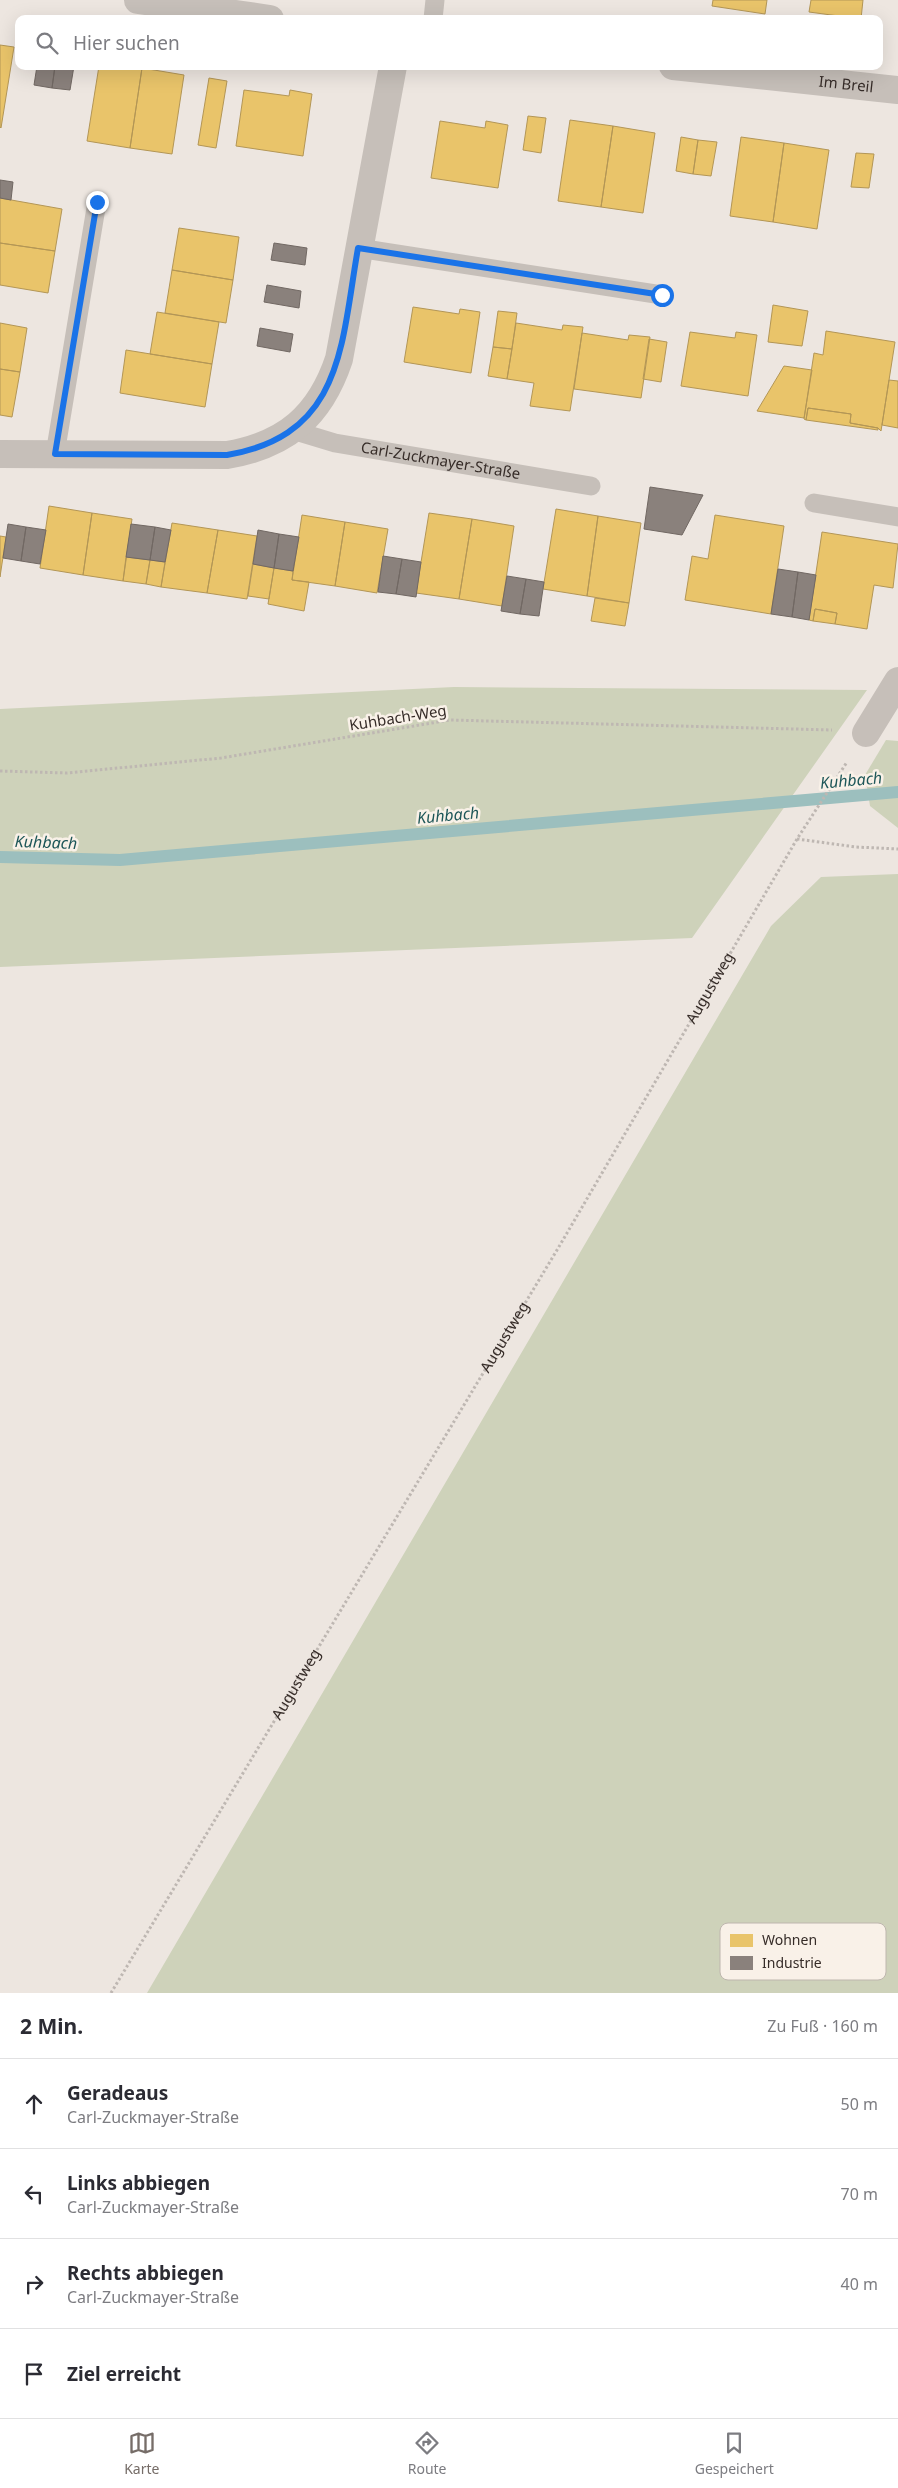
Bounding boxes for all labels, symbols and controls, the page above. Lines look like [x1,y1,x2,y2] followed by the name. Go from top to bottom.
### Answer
[15,15,883,70] search box
[33,29,61,57] icon: search
[73,30,180,56] text: Hier suchen
[818,71,874,96] street label: Im Breil
[86,191,109,214] route end
[651,284,674,307] route start
[359,437,522,483] street label: Carl-Zuckmayer-Straße
[348,699,448,735] street label: Kuhbach-Weg
[819,766,883,794] water label: Kuhbach
[416,801,480,829] water label: Kuhbach
[14,830,78,854] water label: Kuhbach
[680,948,738,1027] street label: Augustweg
[475,1297,533,1376] street label: Augustweg
[266,1645,324,1723] street label: Augustweg
[720,1923,886,1980] legend
[762,1930,817,1949] text: Wohnen
[762,1953,822,1972] text: Industrie
[20,2012,83,2040] text: 2 Min.
[767,2015,878,2037] text: Zu Fuß · 160 m
[67,2080,168,2106] text: Geradeaus
[20,2090,48,2118] icon: ahead
[841,2093,878,2115] text: 50 m
[67,2106,239,2128] text: Carl-Zuckmayer-Straße
[67,2170,210,2196] text: Links abbiegen
[20,2180,48,2208] icon: left
[841,2183,878,2205] text: 70 m
[67,2196,239,2218] text: Carl-Zuckmayer-Straße
[67,2260,224,2286] text: Rechts abbiegen
[20,2270,48,2298] icon: right
[841,2273,878,2295] text: 40 m
[67,2286,239,2308] text: Carl-Zuckmayer-Straße
[20,2360,48,2388] icon: arrive
[67,2361,181,2387] text: Ziel erreicht
[124,2429,159,2478] tab: Karte
[408,2429,446,2478] tab: Route
[695,2429,774,2478] tab: Gespeichert

